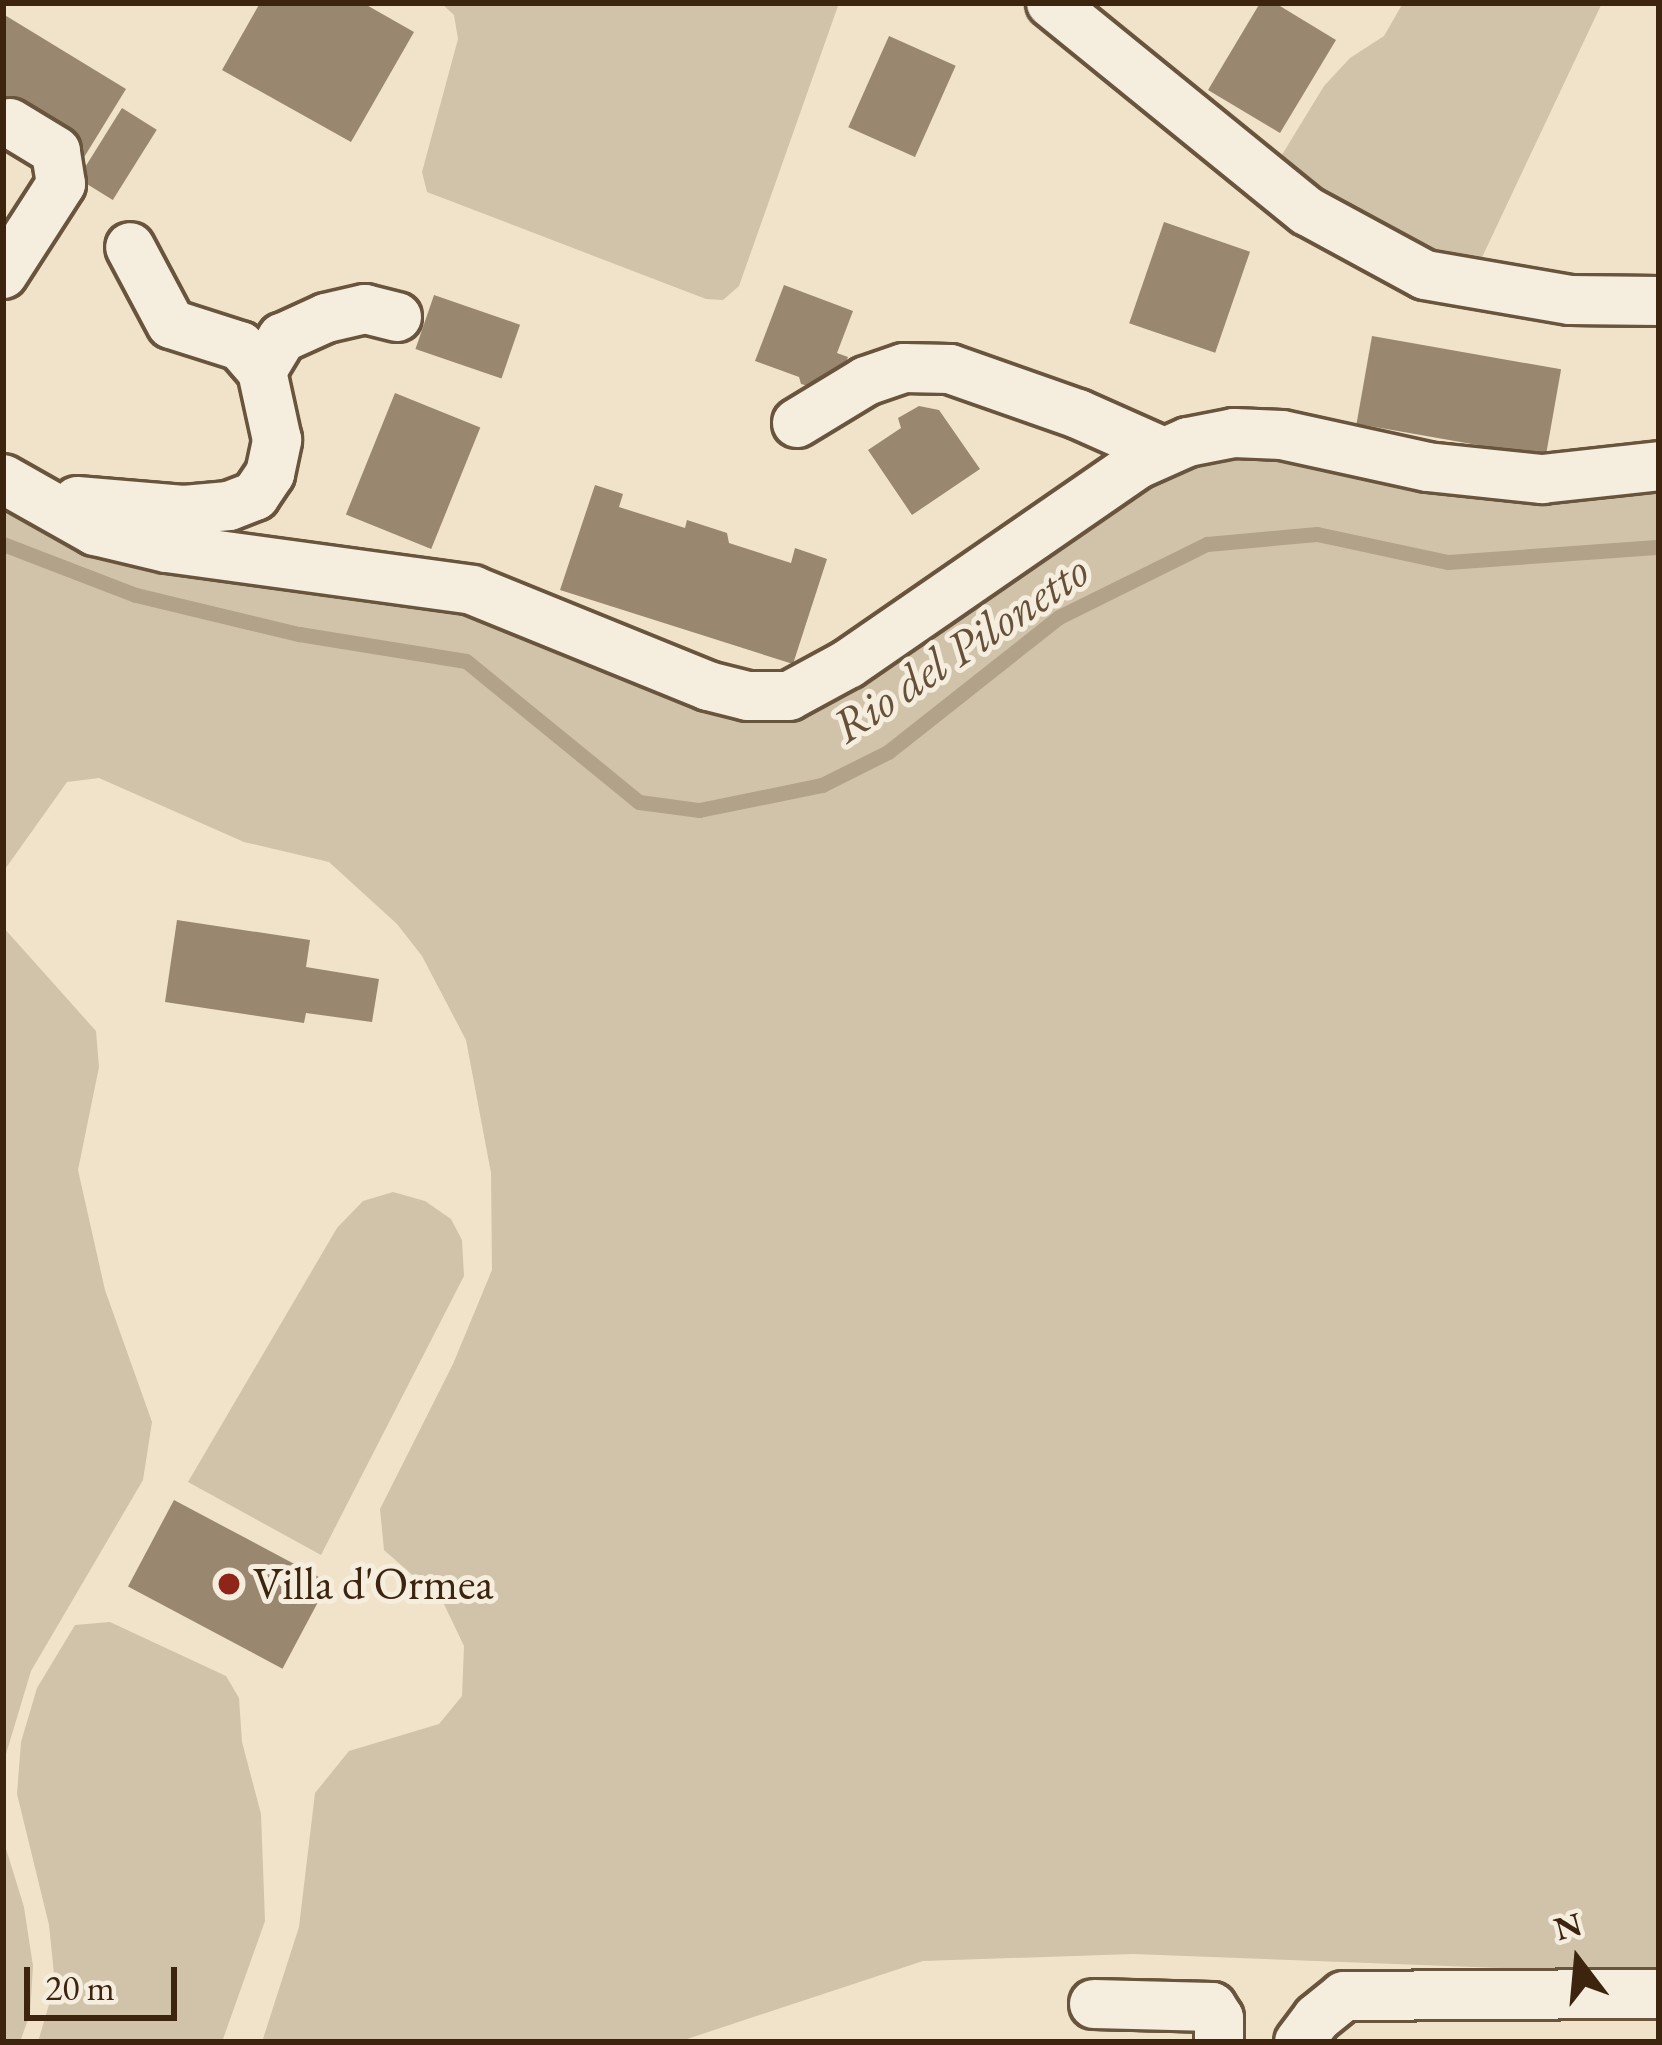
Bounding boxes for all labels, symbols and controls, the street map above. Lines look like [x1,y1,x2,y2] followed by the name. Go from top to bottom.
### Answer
[821,541,1099,755] water label: Rio del Pilonetto
[253,1557,494,1611] place label: Villa d'Ormea
[216,1571,242,1597] marker: Villa d'Ormea
[1518,1901,1638,2021] north arrow
[1549,1902,1587,1950] text: N
[30,1943,183,2017] scale bar
[45,1964,115,2011] text: 20 m

